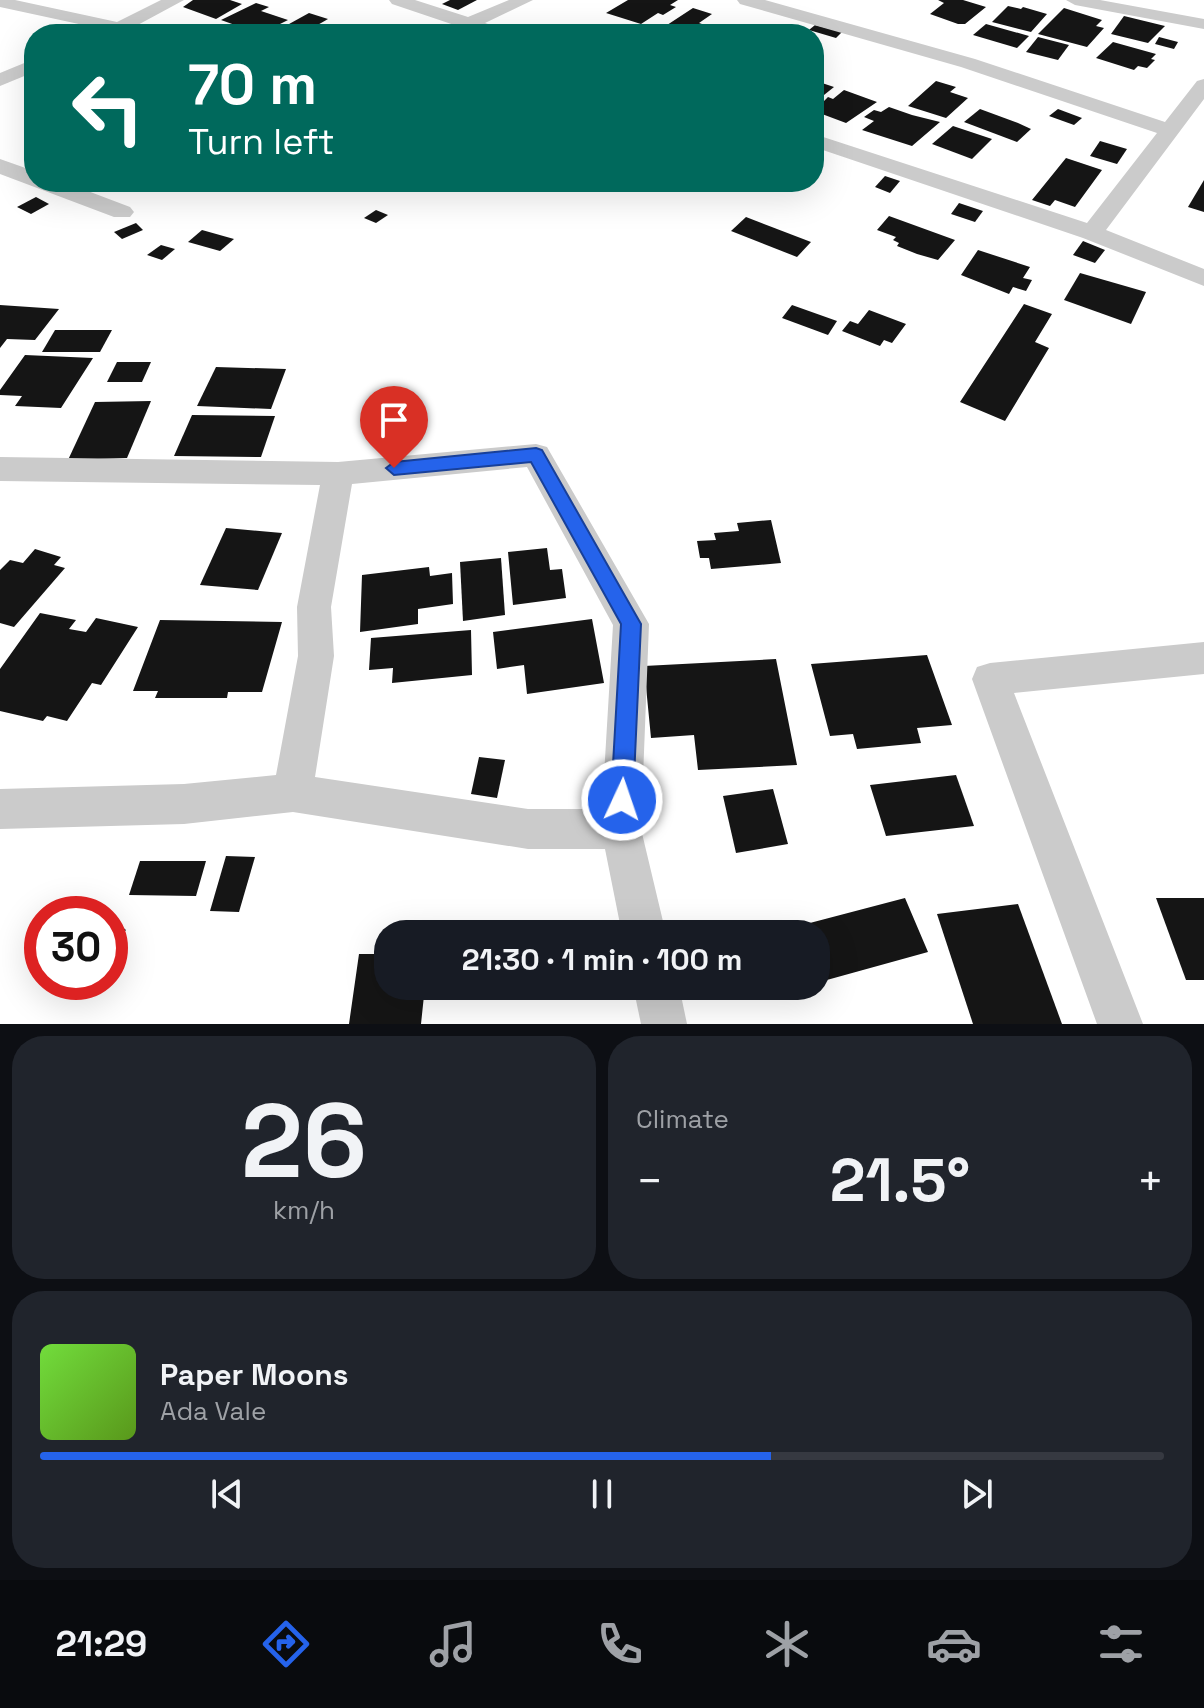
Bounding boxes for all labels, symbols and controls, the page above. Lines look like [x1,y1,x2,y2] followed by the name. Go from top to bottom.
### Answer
[188,49,317,120] text: 70 m
[56,56,160,160] icon: left
[188,119,335,165] text: Turn left
[360,386,428,468] pin
[372,398,416,442] icon: arrive
[580,758,664,842] position arrow
[24,896,128,1000] speed limit sign: 30
[462,940,742,979] text: 21:30 · 1 min · 100 m
[241,1075,367,1207] text: 26
[636,1102,729,1136] text: Climate
[830,1142,970,1219] text: 21.5°
[636,1153,663,1209] text: −
[1137,1153,1164,1209] text: +
[273,1193,335,1227] text: km/h
[160,1355,349,1394] text: Paper Moons
[160,1394,266,1428] text: Ada Vale
[205,1472,249,1516] icon: previous
[580,1472,624,1516] icon: pause
[955,1472,999,1516] icon: next
[258,1616,314,1672] icon: directions
[425,1616,481,1672] icon: music
[592,1616,648,1672] icon: phone
[759,1616,815,1672] icon: climate
[926,1616,982,1672] icon: car
[1093,1616,1149,1672] icon: filters
[55,1621,147,1667] text: 21:29

